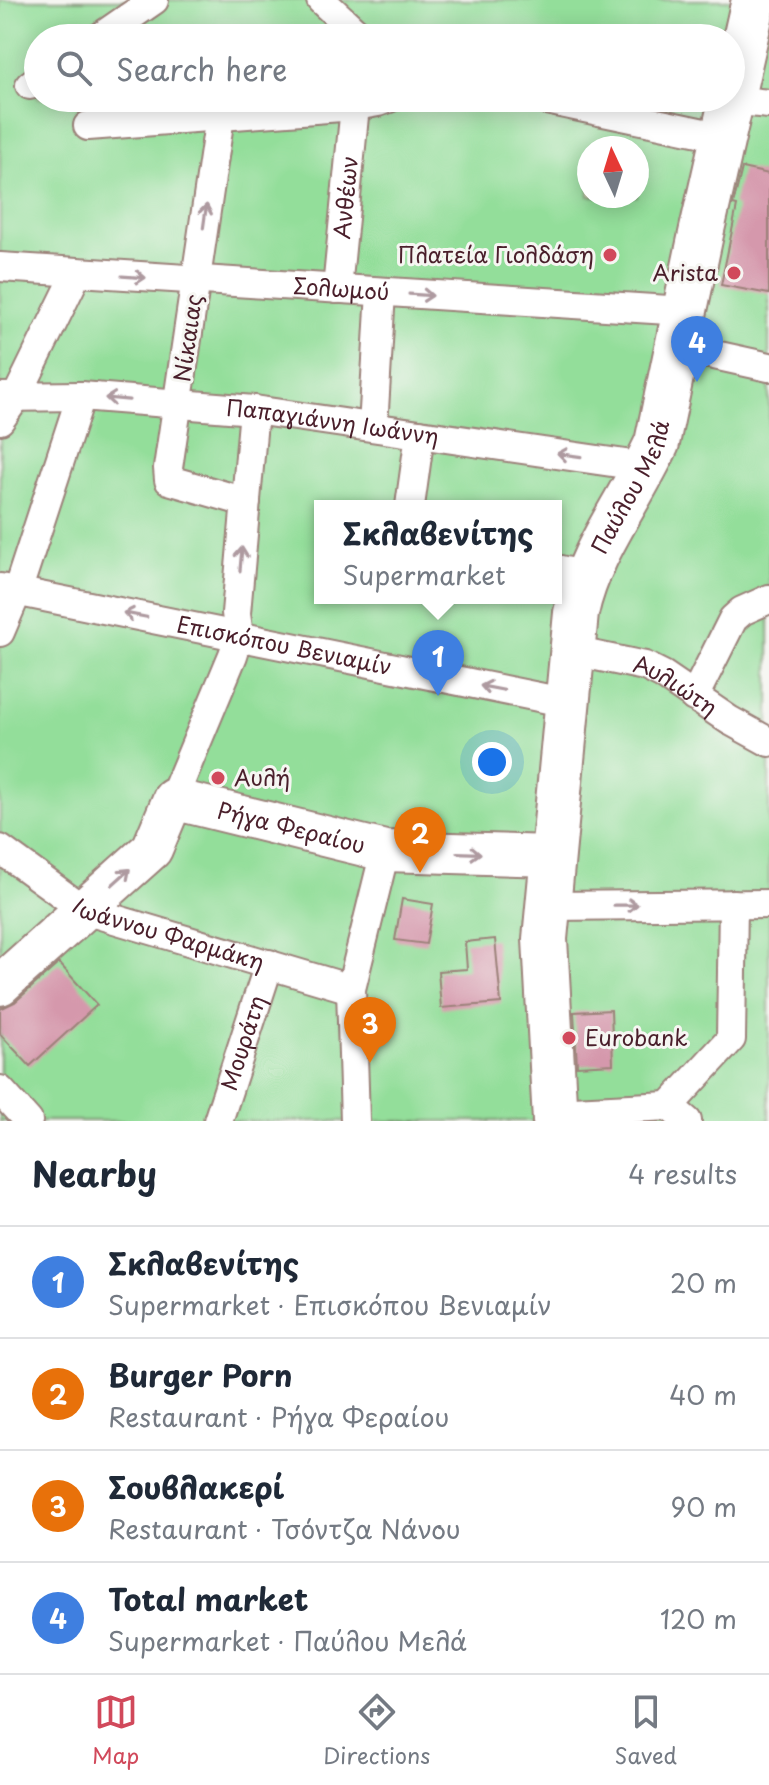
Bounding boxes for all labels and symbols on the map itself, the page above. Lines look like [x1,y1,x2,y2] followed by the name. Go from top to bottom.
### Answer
[577,136,649,208] north arrow
[324,154,365,241] street label: Ανθέων
[198,204,213,229] one-way arrow
[397,237,594,270] place label: Πλατεία Γιολδάση
[601,246,619,264] marker: Πλατεία Γιολδάση
[653,255,718,288] place label: Arista
[725,264,743,282] marker: Arista
[292,268,390,307] street label: Σολωμού
[120,270,147,285] one-way arrow
[407,287,434,302] one-way arrow
[164,292,209,384] street label: Νίκαιας
[671,316,723,382] pin: 4
[225,390,441,452] street label: Παπαγιάννη Ιωάννη
[104,392,131,407] one-way arrow
[582,417,676,559] street label: Παύλου Μελά
[557,447,582,462] one-way arrow
[234,546,249,573] one-way arrow
[174,606,395,682] street label: Επισκόπου Βενιαμίν
[122,607,148,622] one-way arrow
[412,630,464,696] pin: 1
[631,646,725,723] street label: Αυλιώτη
[479,679,505,694] one-way arrow
[472,742,512,782] your location
[234,760,290,793] place label: Αυλή
[209,769,227,787] marker: Αυλή
[214,793,369,861] street label: Ρήγα Φεραίου
[394,807,446,873] pin: 2
[455,846,482,861] one-way arrow
[111,868,131,887] one-way arrow
[66,889,269,977] street label: Ιωάννου Φαρμάκη
[612,897,639,913] one-way arrow
[211,991,273,1094] street label: Μουράτη
[344,997,396,1063] pin: 3
[585,1020,688,1053] place label: Eurobank
[560,1029,578,1047] marker: Eurobank

